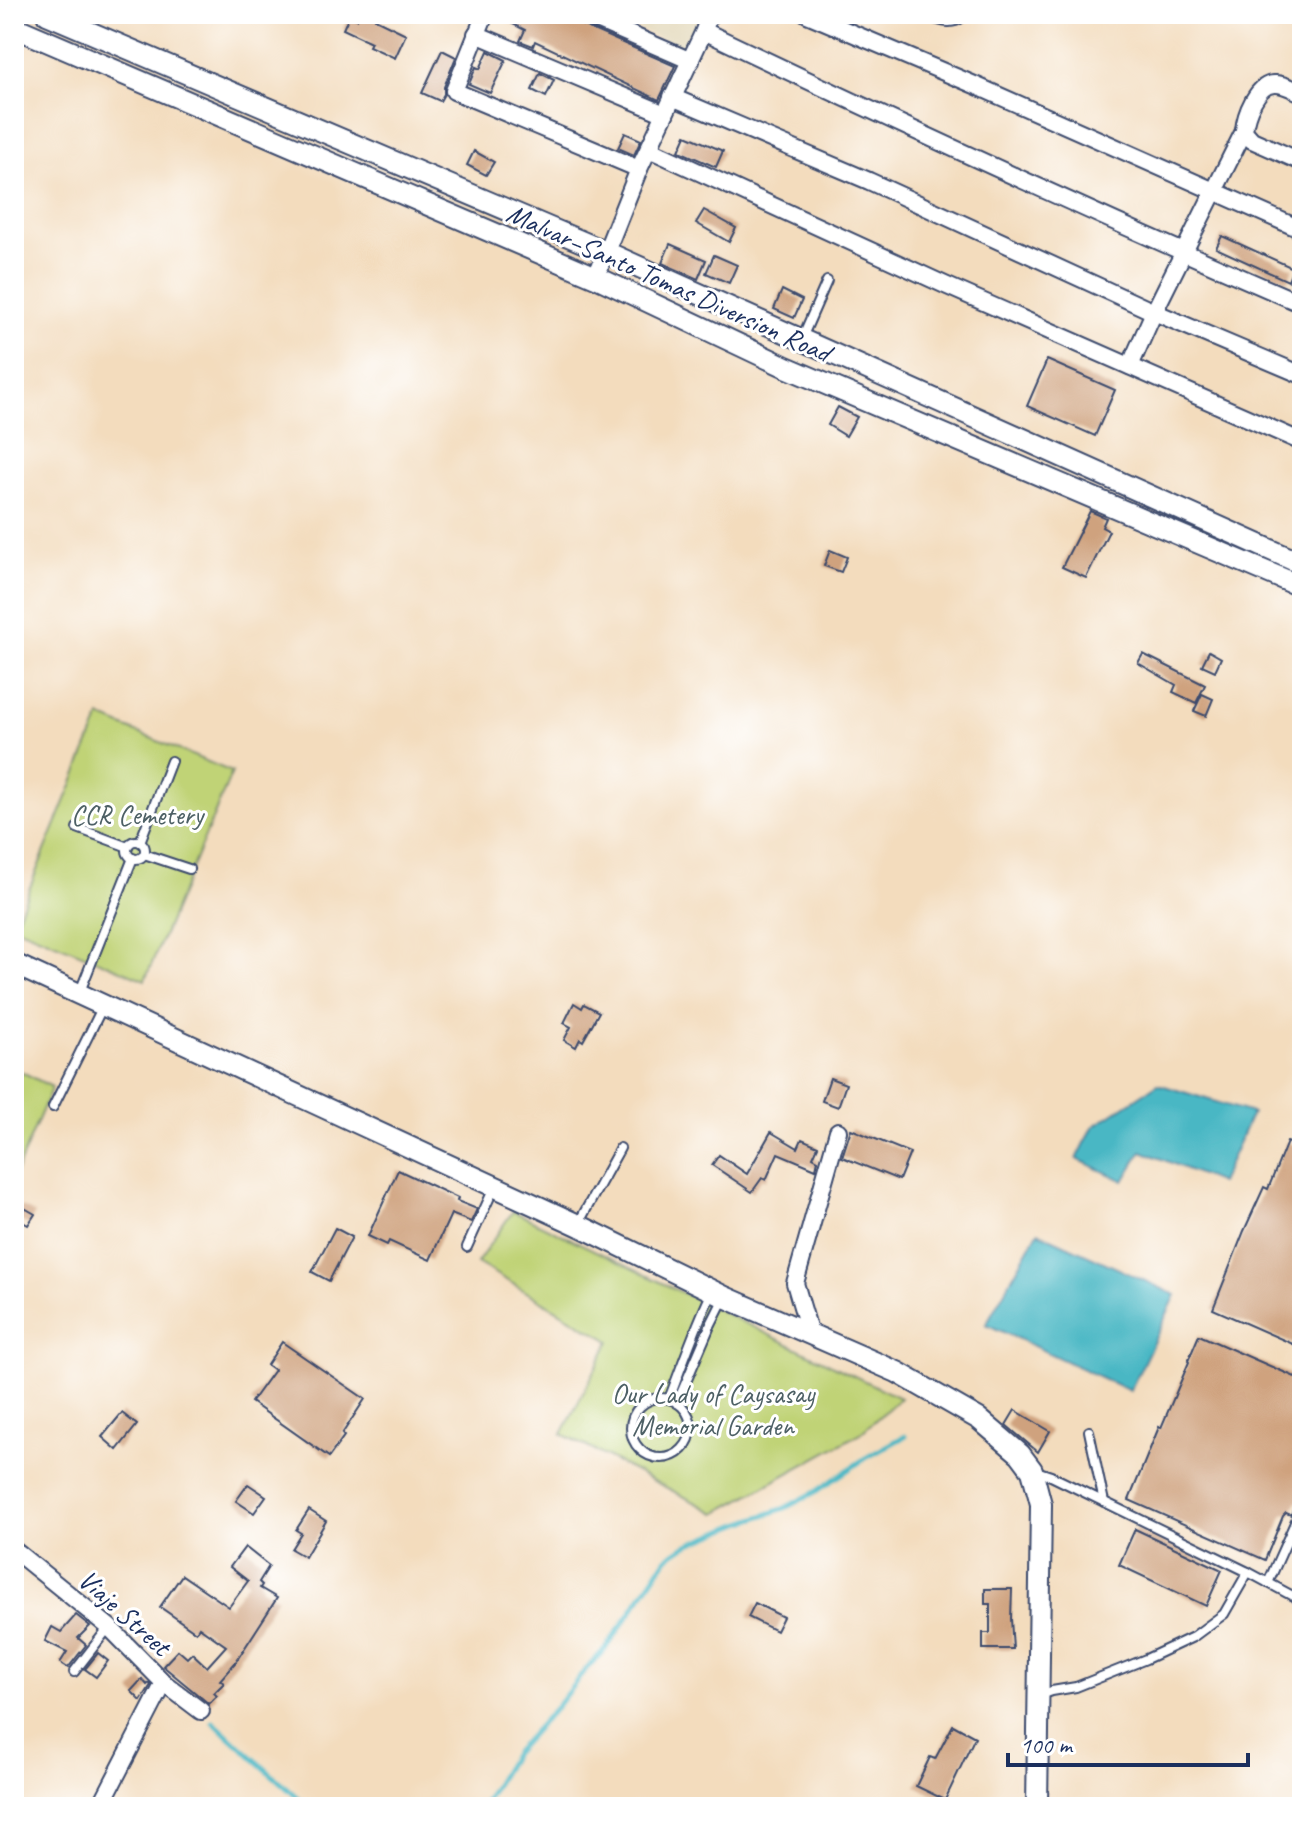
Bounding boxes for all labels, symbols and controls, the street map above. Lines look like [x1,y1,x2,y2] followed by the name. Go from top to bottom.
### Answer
[502,195,840,371] street label: Malvar–Santo Tomas Diversion Road
[71,797,206,832] park label: CCR Cemetery
[612,1376,817,1443] park label: Our Lady of Caysasay Memorial Garden
[71,1562,180,1665] street label: Viaje Street
[1008,1717,1248,1767] scale bar
[1020,1730,1074,1760] text: 100 m

